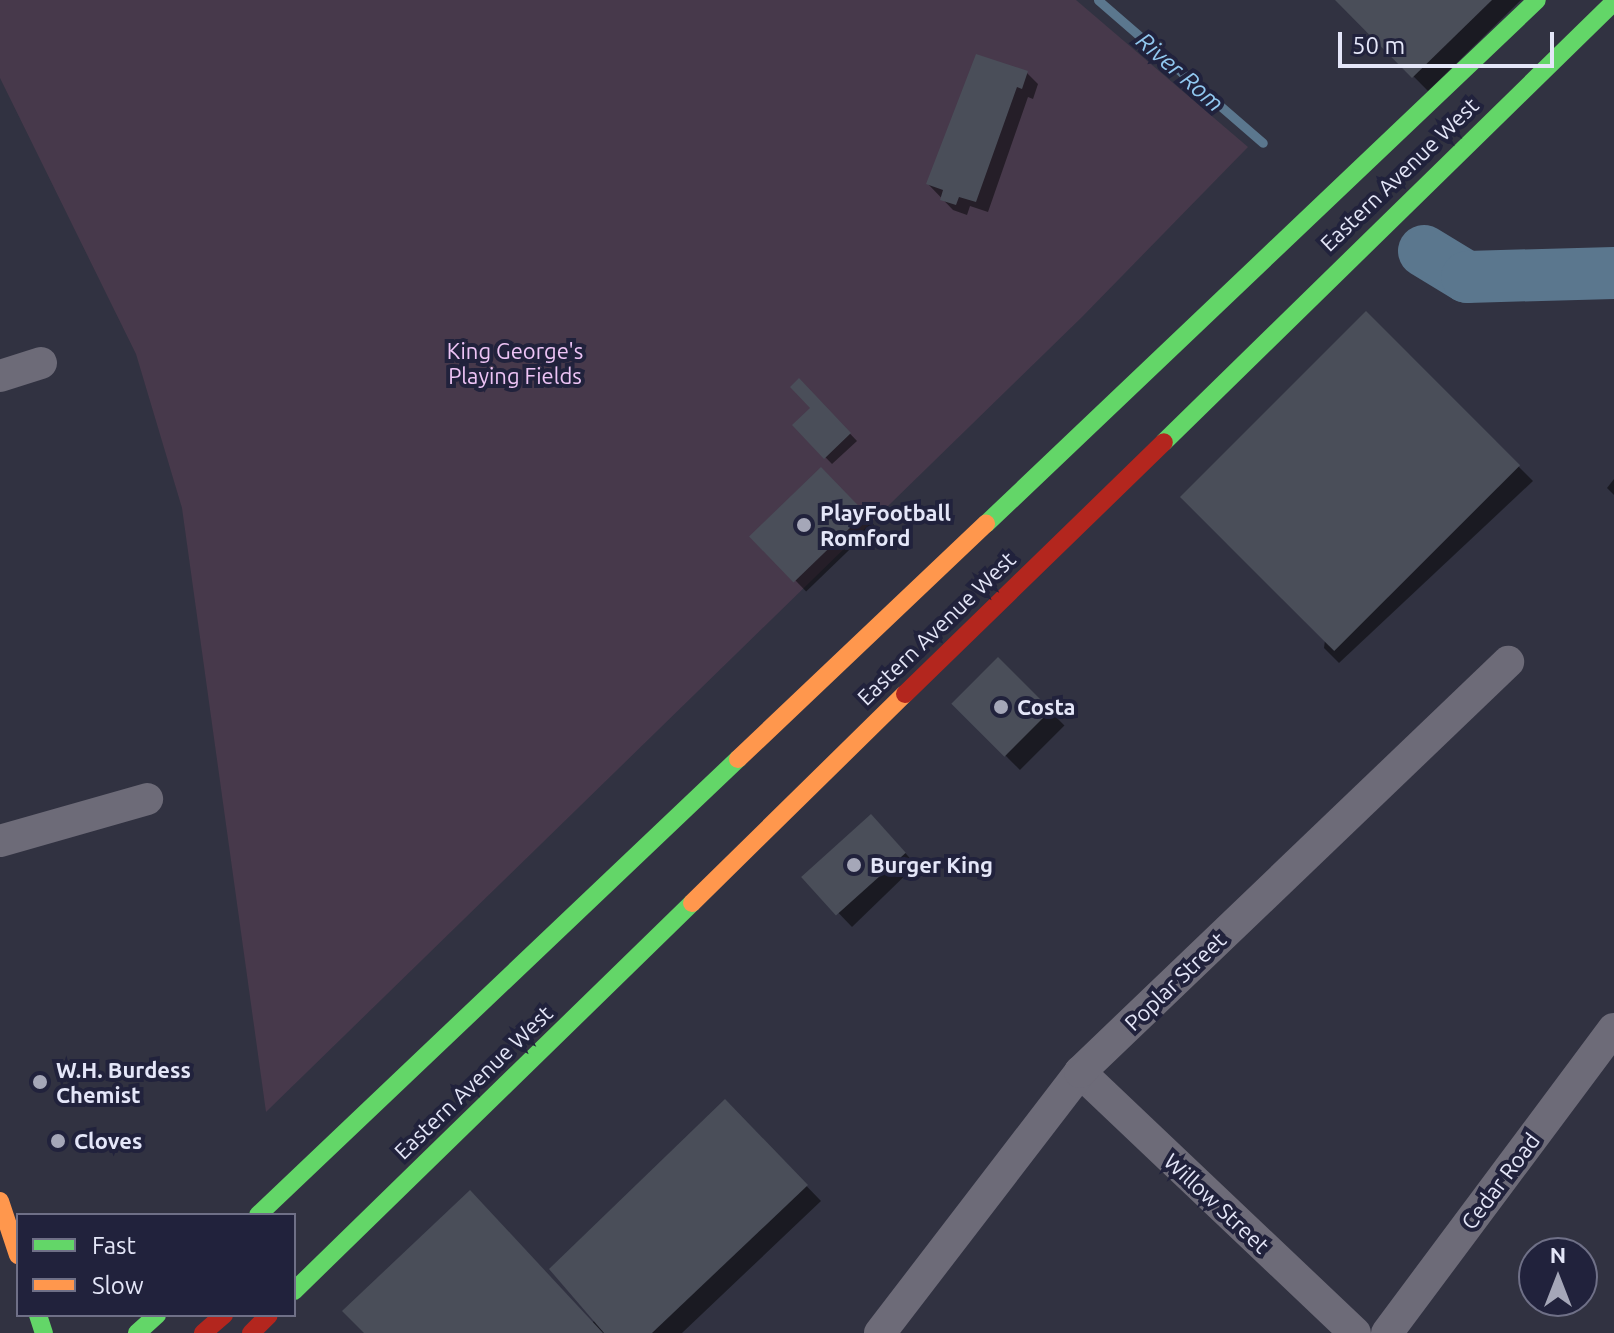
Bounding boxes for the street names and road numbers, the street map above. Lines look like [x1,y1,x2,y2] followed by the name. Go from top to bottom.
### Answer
[1315,92,1483,256] street label: Eastern Avenue West
[852,546,1020,710] street label: Eastern Avenue West
[1119,926,1231,1036] street label: Poplar Street
[389,1000,557,1164] street label: Eastern Avenue West
[1455,1128,1545,1234] street label: Cedar Road
[1159,1148,1275,1258] street label: Willow Street

